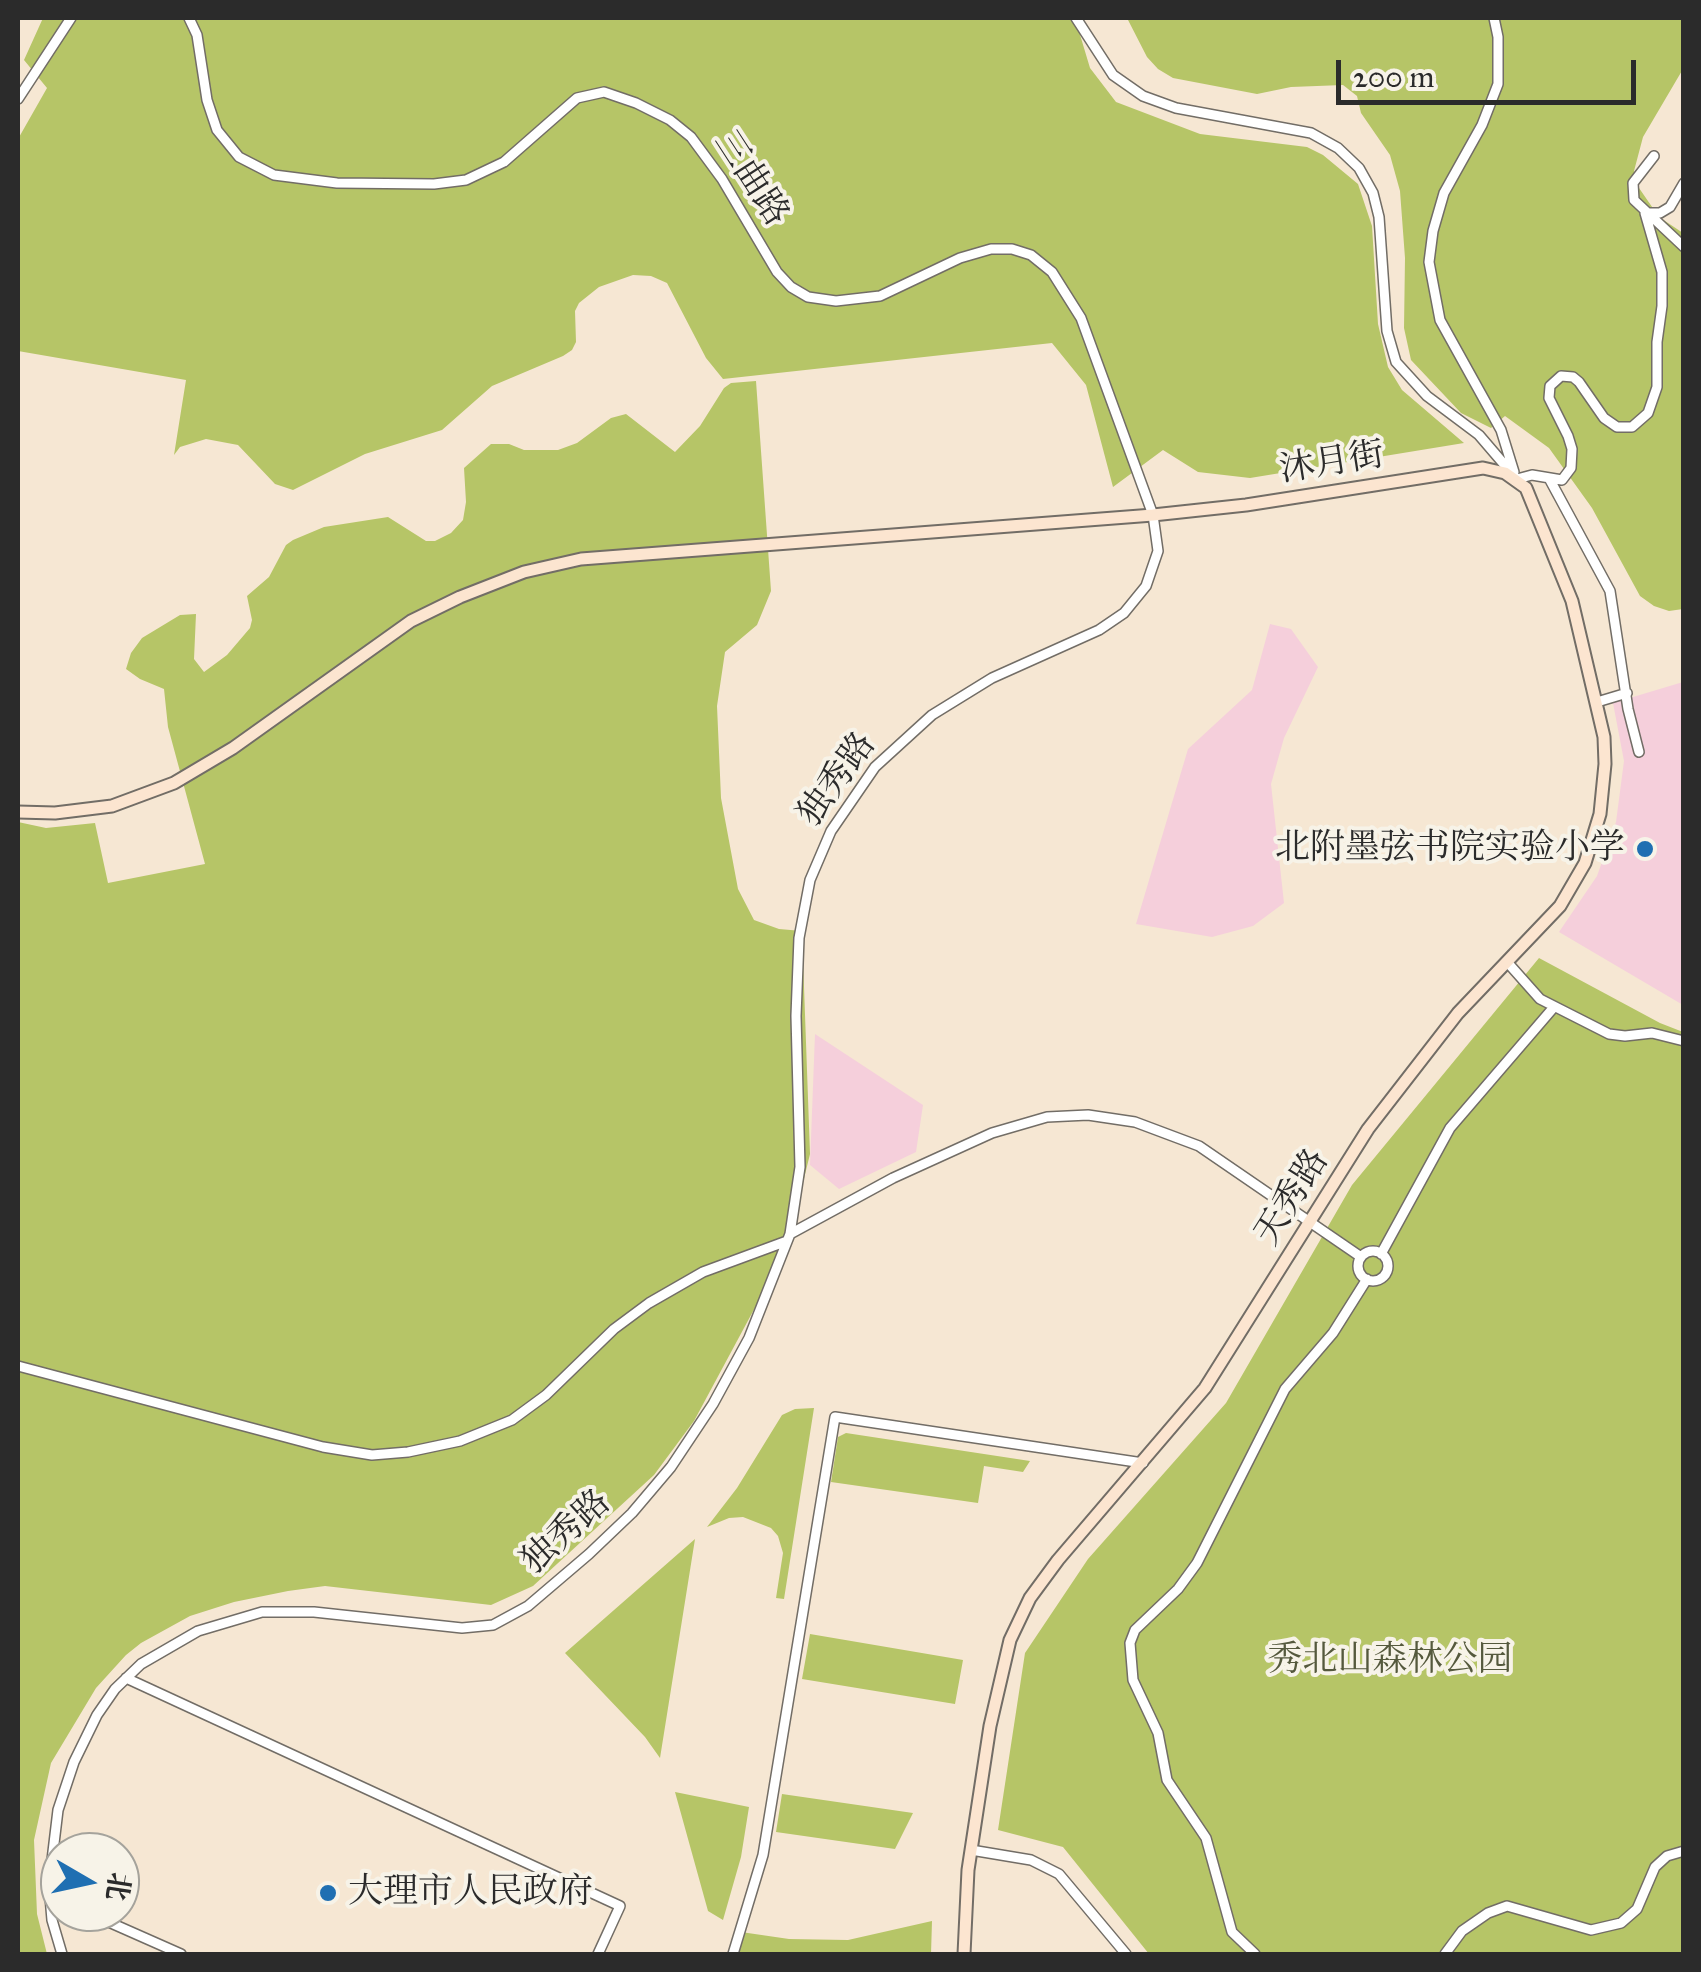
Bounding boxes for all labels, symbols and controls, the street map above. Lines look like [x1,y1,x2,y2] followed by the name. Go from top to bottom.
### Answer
[1341,40,1641,102] scale bar
[1353,59,1434,95] text: 200 m
[704,124,796,234] street label: 三曲路
[1277,435,1387,493] street label: 沐月街
[790,725,886,835] street label: 独秀路
[1275,828,1625,870] place label: 北附墨弦书院实验小学
[1634,838,1656,860] marker: 北附墨弦书院实验小学
[1247,1142,1339,1254] street label: 天秀路
[514,1482,620,1584] street label: 独秀路
[1268,1640,1512,1682] park label: 秀北山森林公园
[40,1832,140,1932] north arrow
[99,1870,138,1903] text: 北
[348,1872,593,1914] place label: 大理市人民政府
[317,1882,339,1904] marker: 大理市人民政府

